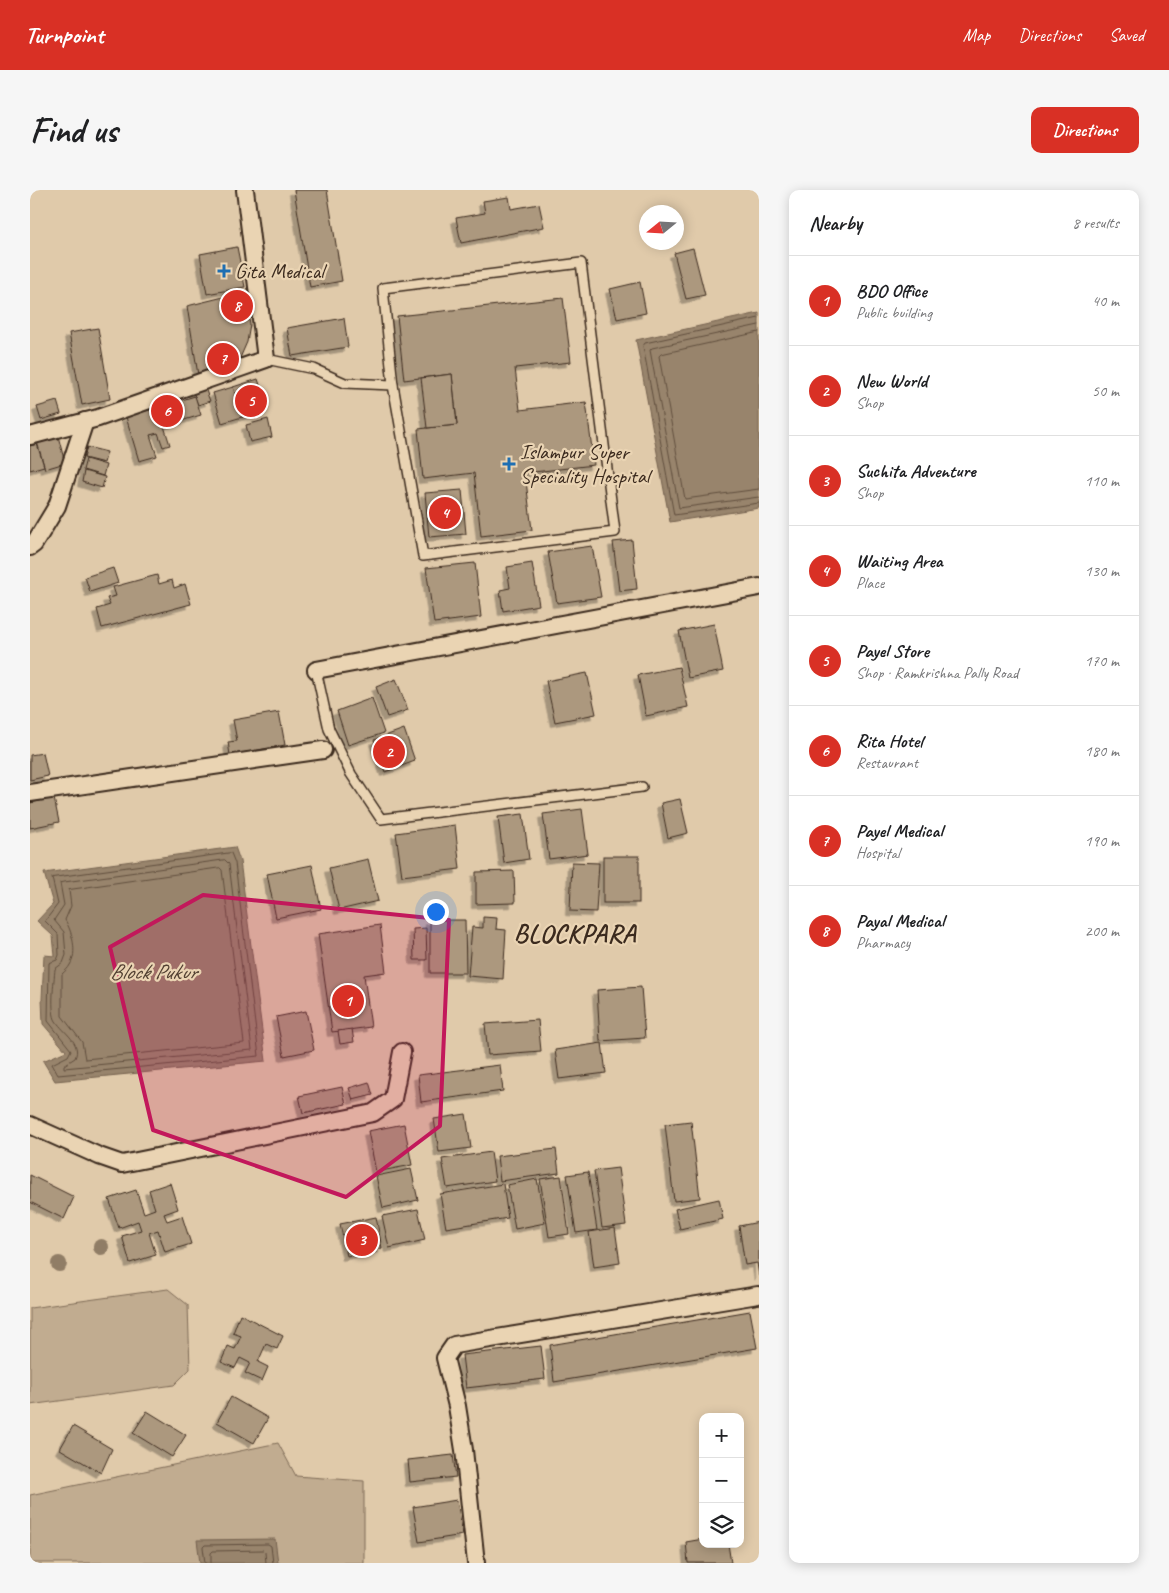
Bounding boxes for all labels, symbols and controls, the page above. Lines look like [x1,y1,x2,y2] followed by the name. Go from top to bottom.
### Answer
[25,20,104,50] text: Turnpoint
[963,24,990,46] text: Map
[1018,24,1081,46] text: Directions
[1109,24,1144,46] text: Saved
[1031,107,1139,153] button: Directions
[30,108,117,153] text: Find us
[639,205,684,250] north arrow
[809,210,862,236] text: Nearby
[1072,213,1119,233] text: 8 results
[235,258,327,284] place label: Gita Medical
[217,264,231,278] marker: Gita Medical
[856,279,927,303] text: BDO Office
[221,287,253,325] pin: 8
[821,291,829,311] text: 1
[1092,291,1119,311] text: 40 m
[856,303,932,323] text: Public building
[207,340,239,378] pin: 7
[856,369,927,393] text: New World
[821,381,829,401] text: 2
[1092,381,1119,401] text: 50 m
[235,382,267,420] pin: 5
[151,392,183,430] pin: 6
[856,393,883,413] text: Shop
[520,439,653,489] place label: Islampur Super Speciality Hospital
[502,457,516,471] marker: Islampur Super Speciality Hospital
[856,459,976,483] text: Suchita Adventure
[821,471,829,491] text: 3
[1085,471,1119,491] text: 110 m
[856,483,883,503] text: Shop
[429,494,461,532] pin: 4
[856,549,943,573] text: Waiting Area
[821,561,829,581] text: 4
[1085,561,1119,581] text: 130 m
[856,573,884,593] text: Place
[856,639,929,663] text: Payel Store
[822,651,828,671] text: 5
[1085,651,1119,671] text: 170 m
[856,663,1018,683] text: Shop · Ramkrishna Pally Road
[856,729,923,753] text: Rita Hotel
[373,733,405,771] pin: 2
[821,741,829,761] text: 6
[1085,741,1119,761] text: 180 m
[856,753,918,773] text: Restaurant
[856,819,943,843] text: Payel Medical
[821,831,829,851] text: 7
[1085,831,1119,851] text: 190 m
[856,843,900,863] text: Hospital
[423,899,449,925] your location
[856,909,944,933] text: Payal Medical
[514,917,637,950] district label: BLOCKPARA
[821,921,829,941] text: 8
[1085,921,1119,941] text: 200 m
[856,933,910,953] text: Pharmacy
[110,958,199,986] water label: Block Pukur
[332,982,364,1020] pin: 1
[346,1221,378,1259] pin: 3
[699,1413,744,1548] map controls
[699,1413,744,1458] button: +
[699,1458,744,1503] button: −
[699,1503,744,1548] button: layers

